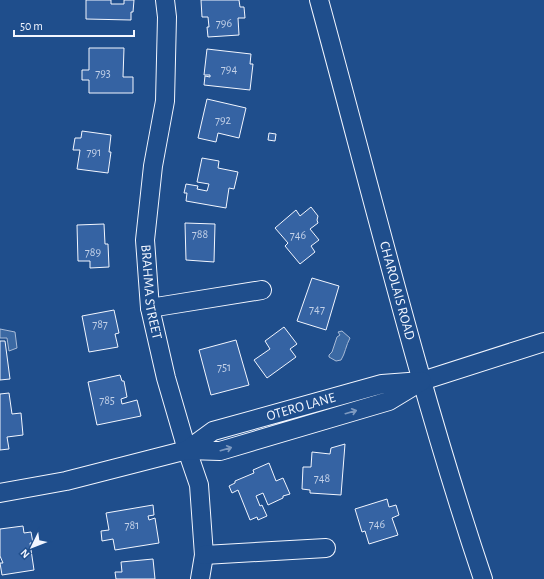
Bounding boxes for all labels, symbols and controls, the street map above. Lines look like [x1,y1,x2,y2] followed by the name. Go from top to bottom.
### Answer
[14,12,134,38] scale bar
[216,17,232,29] house number: 796
[20,20,43,32] text: 50 m
[221,63,237,75] house number: 794
[95,67,111,79] house number: 793
[215,114,232,126] house number: 792
[87,146,101,158] house number: 791
[192,228,208,240] house number: 788
[290,229,307,241] house number: 746
[377,240,417,342] street label: CHAROLAIS ROAD
[138,244,164,341] street label: BRAHMA STREET
[85,246,102,258] house number: 789
[309,303,325,315] house number: 747
[92,318,108,330] house number: 787
[217,361,231,373] house number: 751
[265,390,337,424] street label: OTERO LANE
[99,394,115,406] house number: 785
[344,408,357,415] one-way arrow
[219,445,232,452] one-way arrow
[314,472,331,484] house number: 748
[369,518,386,530] house number: 746
[125,519,139,531] house number: 781
[12,527,52,567] north arrow
[18,547,32,560] text: N

